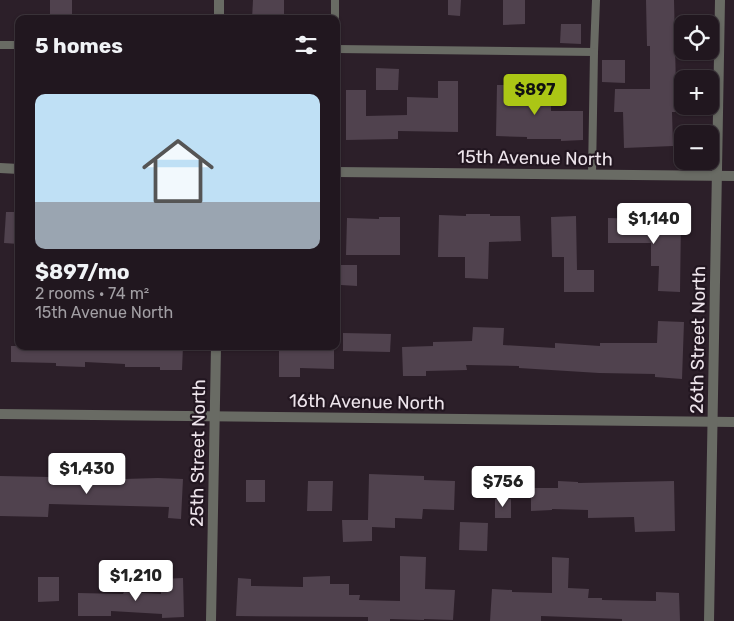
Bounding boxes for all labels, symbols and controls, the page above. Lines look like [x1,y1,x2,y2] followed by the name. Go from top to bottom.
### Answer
[674,15,719,170] map controls
[674,15,719,60] button: locate
[292,31,320,59] icon: filters
[35,33,123,58] text: 5 homes
[674,70,719,115] button: +
[505,74,565,116] pin: $897
[515,80,555,99] text: $897
[674,125,719,170] button: −
[133,126,223,216] icon: home
[457,146,613,170] street label: 15th Avenue North
[613,202,695,245] pin: $1,140
[628,209,680,228] text: $1,140
[35,259,130,284] text: $897/mo
[686,266,710,414] street label: 26th Street North
[35,284,149,303] text: 2 rooms · 74 m²
[35,303,173,322] text: 15th Avenue North
[186,379,210,527] street label: 25th Street North
[289,390,445,414] street label: 16th Avenue North
[46,452,128,495] pin: $1,430
[59,459,115,478] text: $1,430
[473,466,533,508] pin: $756
[483,472,523,491] text: $756
[95,560,177,602] pin: $1,210
[110,566,162,585] text: $1,210

